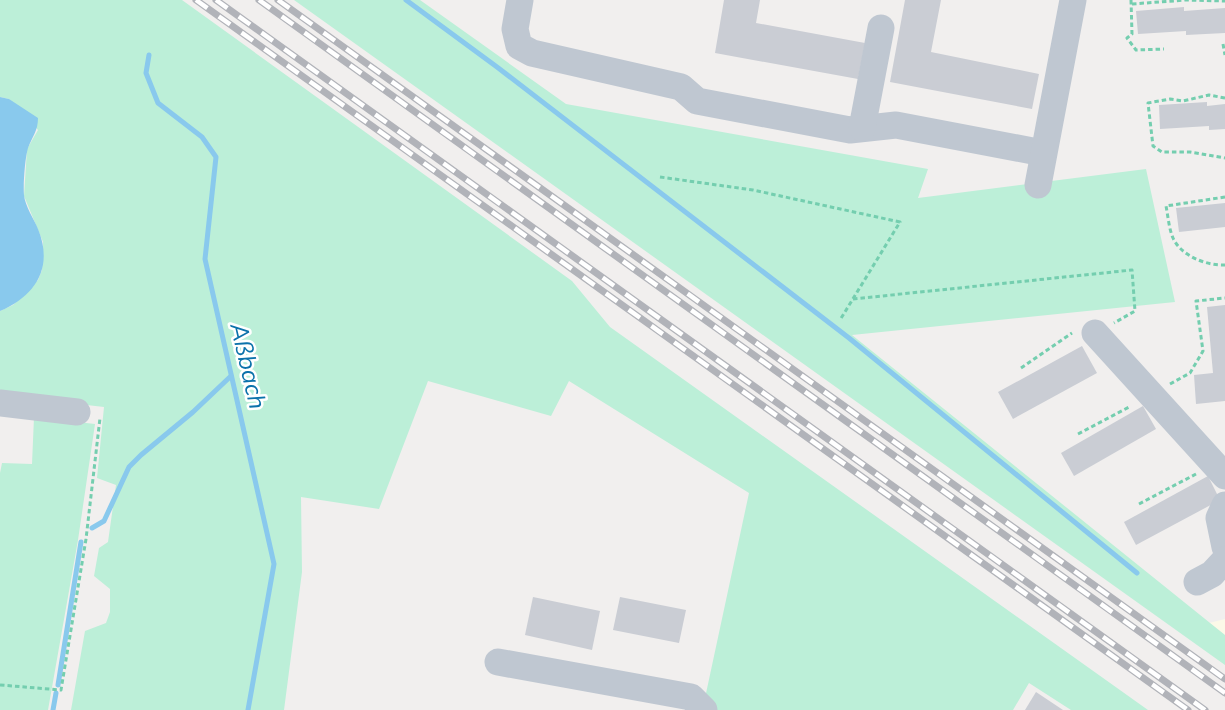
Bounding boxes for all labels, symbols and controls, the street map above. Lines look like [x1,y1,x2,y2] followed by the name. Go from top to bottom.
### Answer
[224,319,273,412] water label: Aßbach

